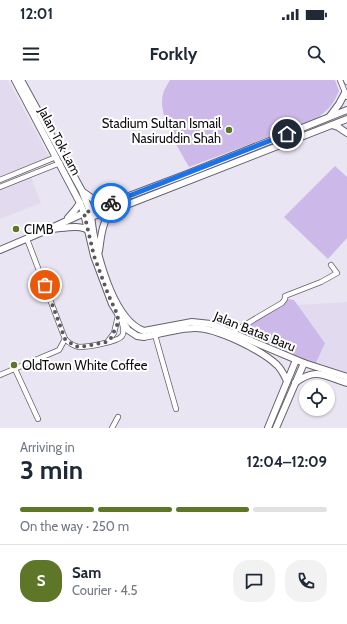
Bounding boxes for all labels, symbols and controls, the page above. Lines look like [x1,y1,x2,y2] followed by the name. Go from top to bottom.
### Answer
[20,5,53,23] text: 12:01
[20,43,42,65] icon: menu
[149,43,198,65] text: Forkly
[305,43,327,65] icon: search
[35,103,85,178] street label: Jalan Tok Lam
[102,115,221,146] place label: Stadium Sultan Ismail Nasiruddin Shah
[270,117,304,151] pin
[276,123,298,145] icon: home
[224,125,234,135] marker: Stadium Sultan Ismail Nasiruddin Shah
[91,183,131,223] courier
[100,192,122,214] icon: bike
[24,221,54,237] place label: CIMB
[11,224,21,234] marker: CIMB
[28,268,62,302] pin
[34,274,56,296] icon: bag
[211,307,298,355] street label: Jalan Batas Baru
[22,357,148,373] place label: OldTown White Coffee
[9,360,19,370] marker: OldTown White Coffee
[299,380,335,416] map controls
[299,380,335,416] button: locate
[20,439,75,455] text: Arriving in
[246,453,327,471] text: 12:04–12:09
[20,454,83,486] text: 3 min
[20,518,129,534] text: On the way · 250 m
[233,560,275,602] button: chat
[285,560,327,602] button: phone
[72,564,101,582] text: Sam
[37,572,45,590] text: S
[72,582,137,598] text: Courier · 4.5

